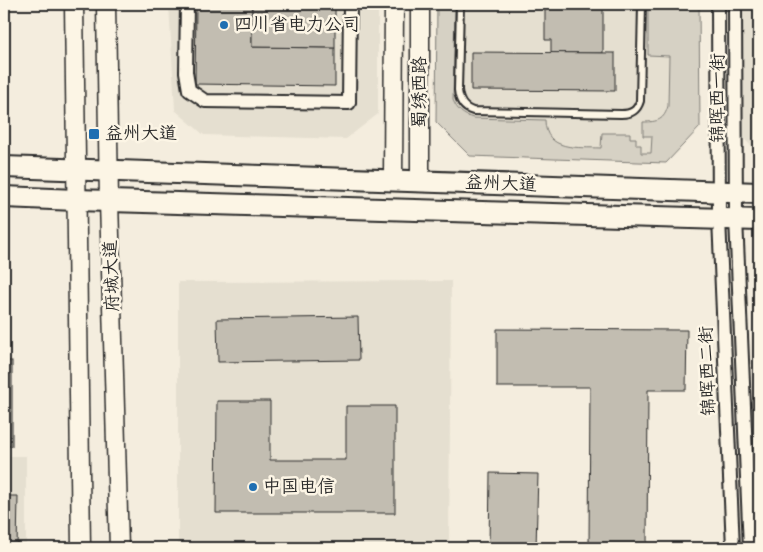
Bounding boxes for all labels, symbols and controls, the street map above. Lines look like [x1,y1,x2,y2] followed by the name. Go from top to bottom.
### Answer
[234,13,360,37] place label: 四川省电力公司
[218,19,230,31] marker: 四川省电力公司
[706,53,730,143] street label: 锦晖西一街
[408,56,432,128] street label: 蜀绣西路
[105,122,177,146] place label: 益州大道
[87,127,101,141] marker: 益州大道
[465,171,537,197] street label: 益州大道
[99,240,125,312] street label: 府城大道
[694,326,722,416] street label: 锦晖西二街
[263,475,335,499] place label: 中国电信
[247,481,259,493] marker: 中国电信

